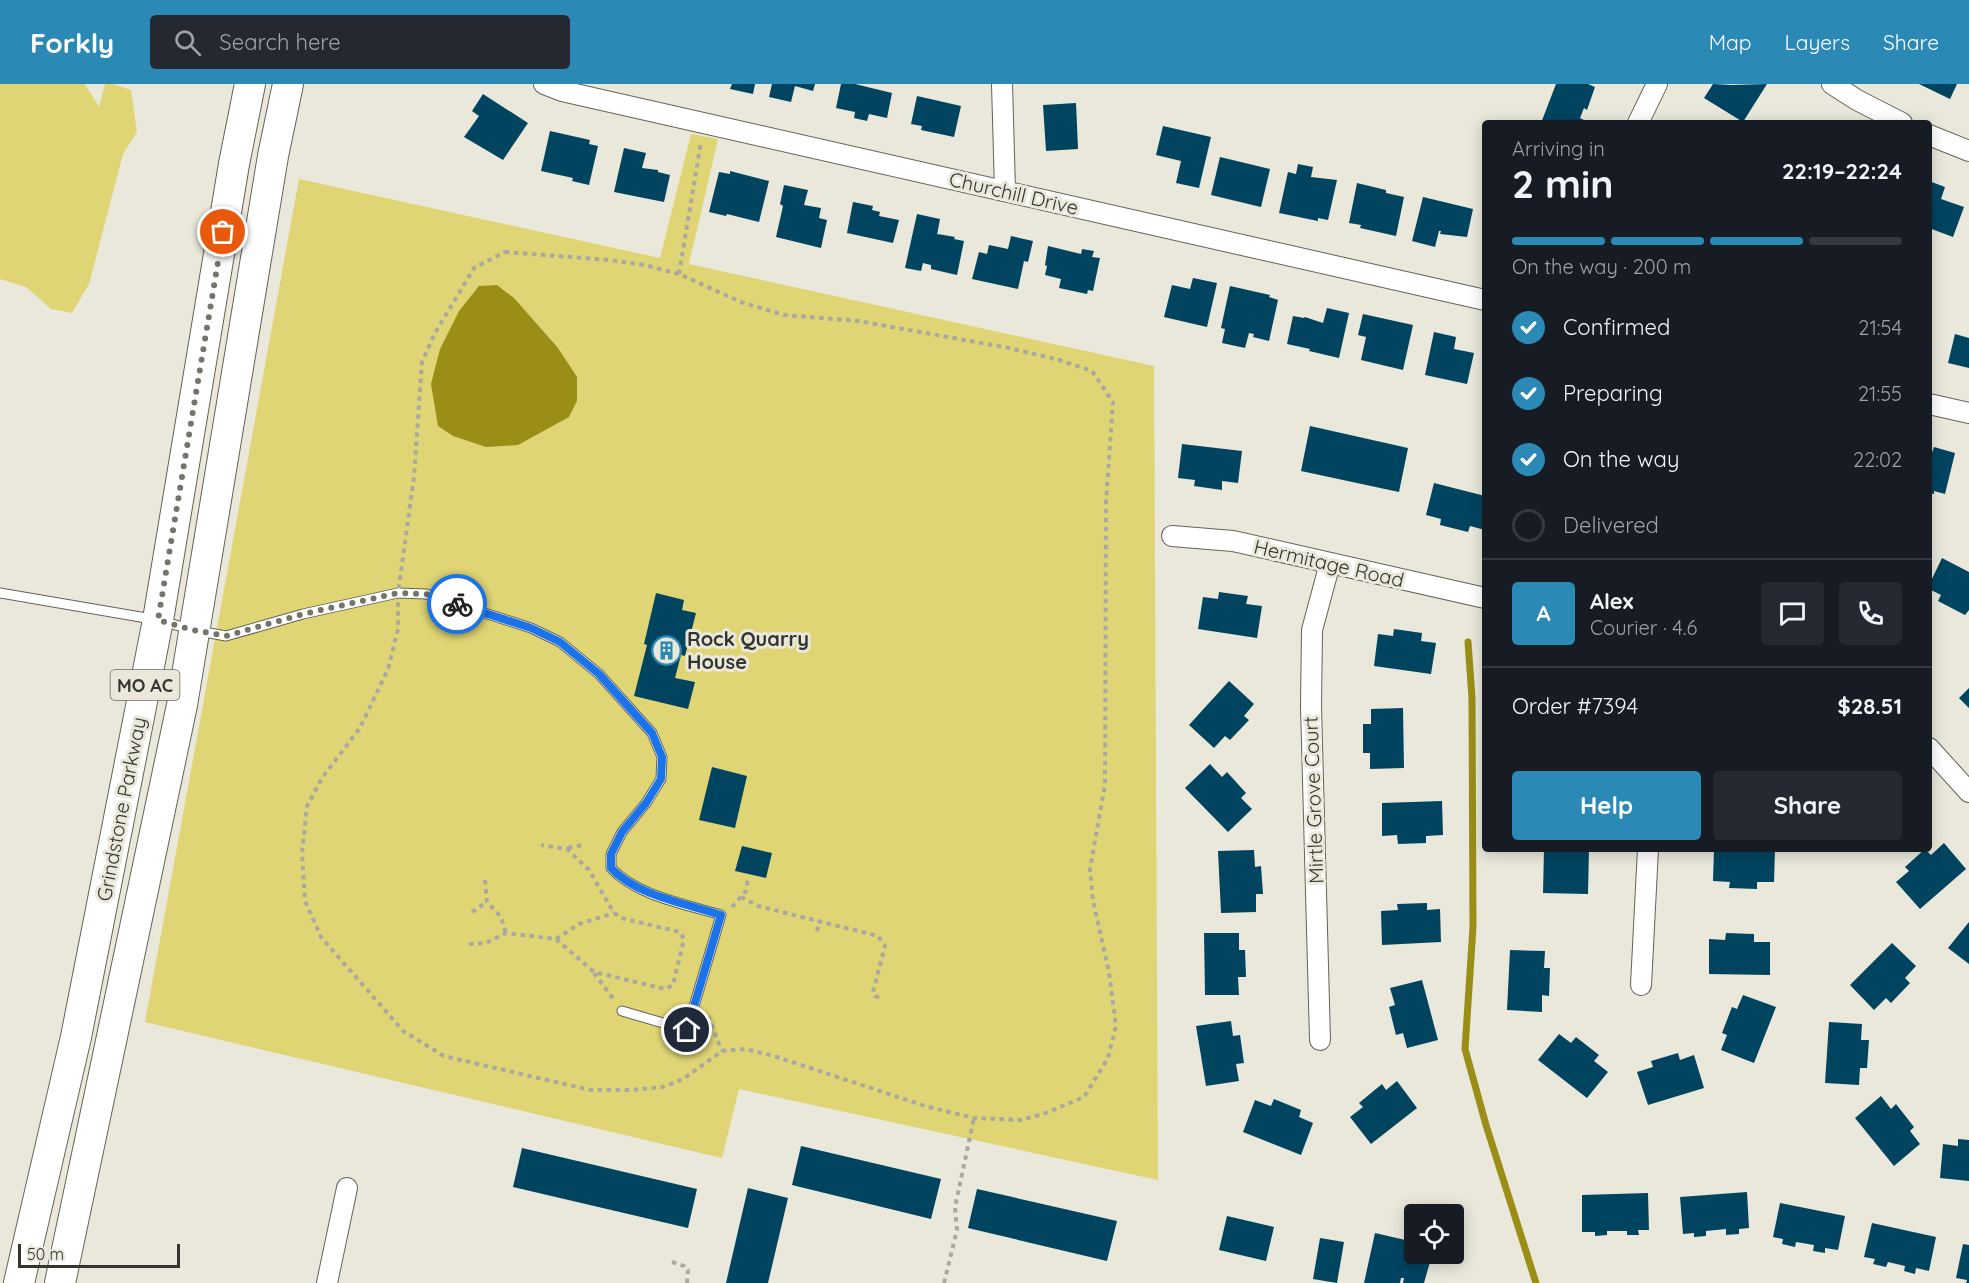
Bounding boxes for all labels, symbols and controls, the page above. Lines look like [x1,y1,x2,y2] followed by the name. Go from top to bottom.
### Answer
[150,15,570,69] search box
[30,25,114,60] text: Forkly
[171,26,204,59] icon: search
[219,28,341,56] text: Search here
[1709,29,1752,55] text: Map
[1785,29,1850,55] text: Layers
[1883,29,1939,55] text: Share
[1512,136,1605,161] text: Arriving in
[1782,157,1902,185] text: 22:19–22:24
[1512,159,1614,208] text: 2 min
[947,166,1081,220] street label: Churchill Drive
[197,206,248,257] pin
[206,215,239,248] icon: bag
[1512,254,1691,279] text: On the way · 200 m
[1512,311,1545,344] icon: check
[1563,313,1670,341] text: Confirmed
[1858,315,1902,340] text: 21:54
[1512,377,1545,410] icon: check
[1563,379,1663,407] text: Preparing
[1858,381,1902,406] text: 21:55
[1512,443,1545,476] icon: check
[1563,445,1679,473] text: On the way
[1853,447,1902,472] text: 22:02
[1563,511,1659,539] text: Delivered
[1252,534,1406,592] street label: Hermitage Road
[427,574,487,634] courier
[1761,582,1824,645] button: chat
[1839,582,1902,645] button: phone
[1590,587,1633,615] text: Alex
[441,588,474,621] icon: bike
[1536,599,1551,627] text: A
[1590,615,1697,640] text: Courier · 4.6
[687,626,809,674] place label: Rock Quarry House
[650,634,682,666] building icon: Rock Quarry House
[110,670,180,700] road number: MO AC
[1512,692,1638,720] text: Order #7394
[1838,692,1902,720] text: $28.51
[91,715,151,903] street label: Grindstone Parkway
[1298,715,1328,884] street label: Mirtle Grove Court
[1512,771,1701,840] button: Help
[1713,771,1902,840] button: Share
[661,1004,712,1055] pin
[670,1013,703,1046] icon: home
[1404,1204,1464,1264] map controls
[1404,1204,1464,1264] button: locate
[18,1241,180,1268] scale bar
[27,1244,64,1264] text: 50 m

